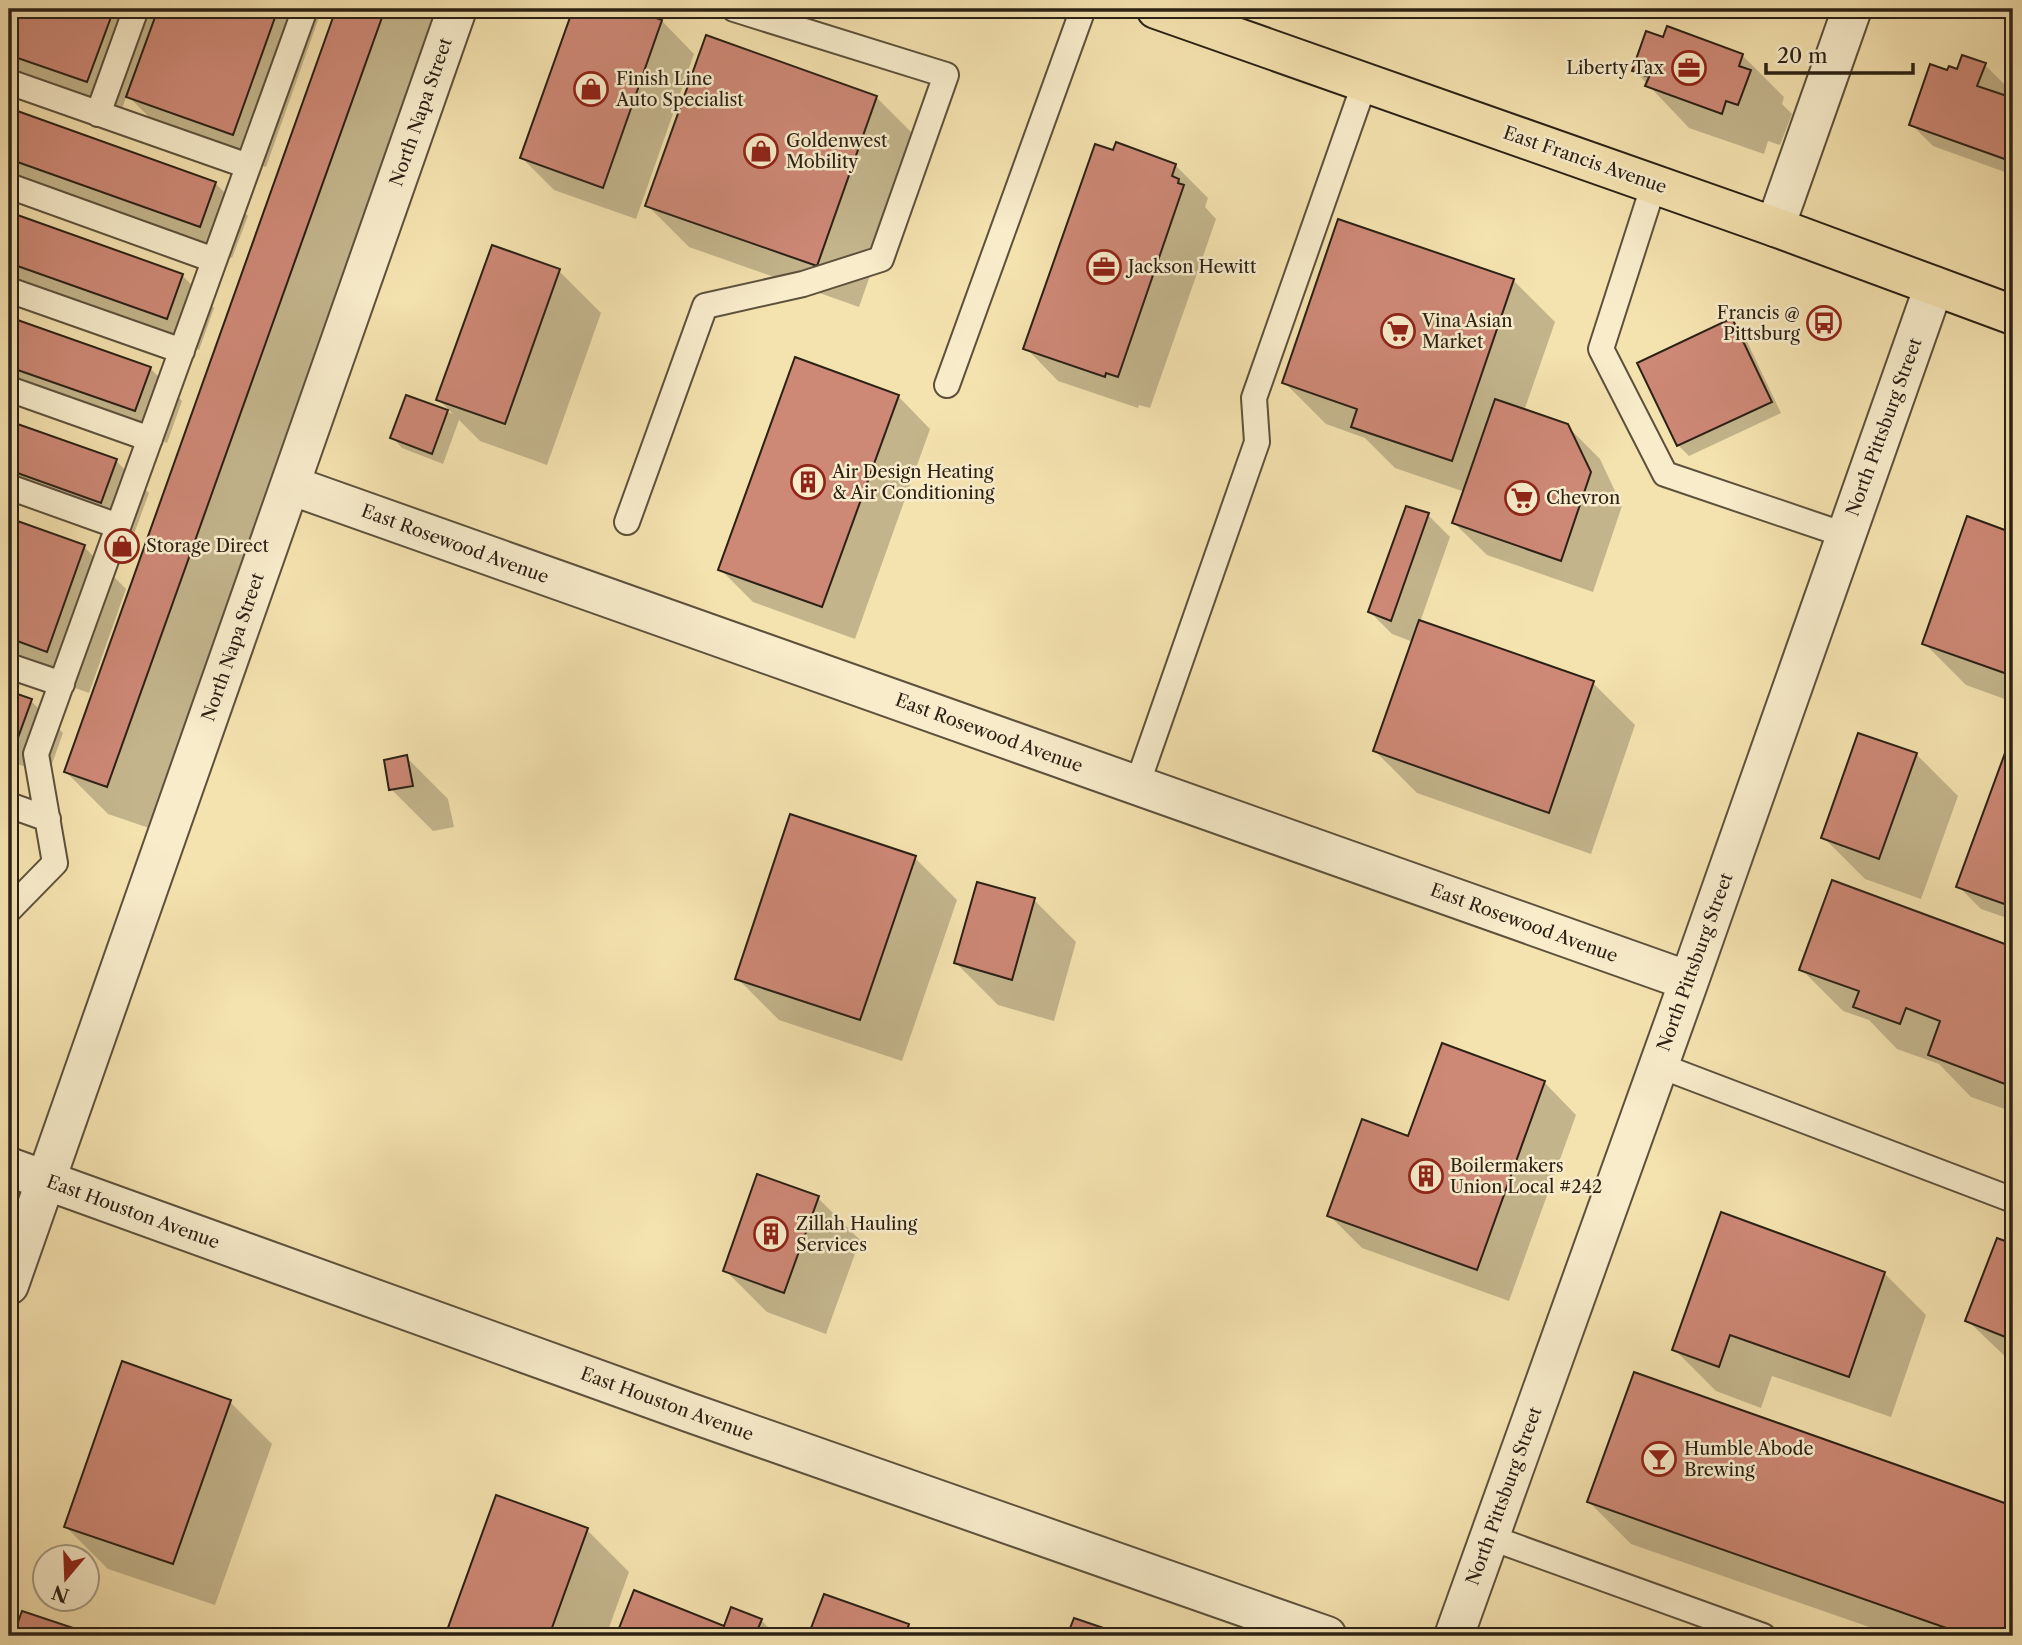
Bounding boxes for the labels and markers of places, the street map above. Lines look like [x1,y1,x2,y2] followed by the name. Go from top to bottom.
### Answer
[1670,49,1708,87] office icon: Liberty Tax
[1566,57,1664,79] place label: Liberty Tax
[615,68,744,111] place label: Finish Line Auto Specialist
[572,70,610,108] shop icon: Finish Line Auto Specialist
[786,130,888,173] place label: Goldenwest Mobility
[742,132,780,170] shop icon: Goldenwest Mobility
[1085,248,1123,286] office icon: Jackson Hewitt
[1125,256,1257,278] place label: Jackson Hewitt
[1717,302,1800,345] place label: Francis @ Pittsburg
[1805,304,1843,342] bus stop icon: Francis @ Pittsburg
[1421,310,1513,353] place label: Vina Asian Market
[1379,312,1417,350] supermarket icon: Vina Asian Market
[831,461,995,504] place label: Air Design Heating & Air Conditioning
[789,463,827,501] building icon: Air Design Heating & Air Conditioning
[1503,479,1541,517] supermarket icon: Chevron
[1546,487,1620,509] place label: Chevron
[103,527,141,565] shop icon: Storage Direct
[146,535,269,557] place label: Storage Direct
[1450,1155,1602,1198] place label: Boilermakers Union Local #242
[1407,1157,1445,1195] building icon: Boilermakers Union Local #242
[796,1213,918,1256] place label: Zillah Hauling Services
[752,1215,790,1253] building icon: Zillah Hauling Services
[1684,1438,1814,1481] place label: Humble Abode Brewing
[1640,1440,1678,1478] bar icon: Humble Abode Brewing

